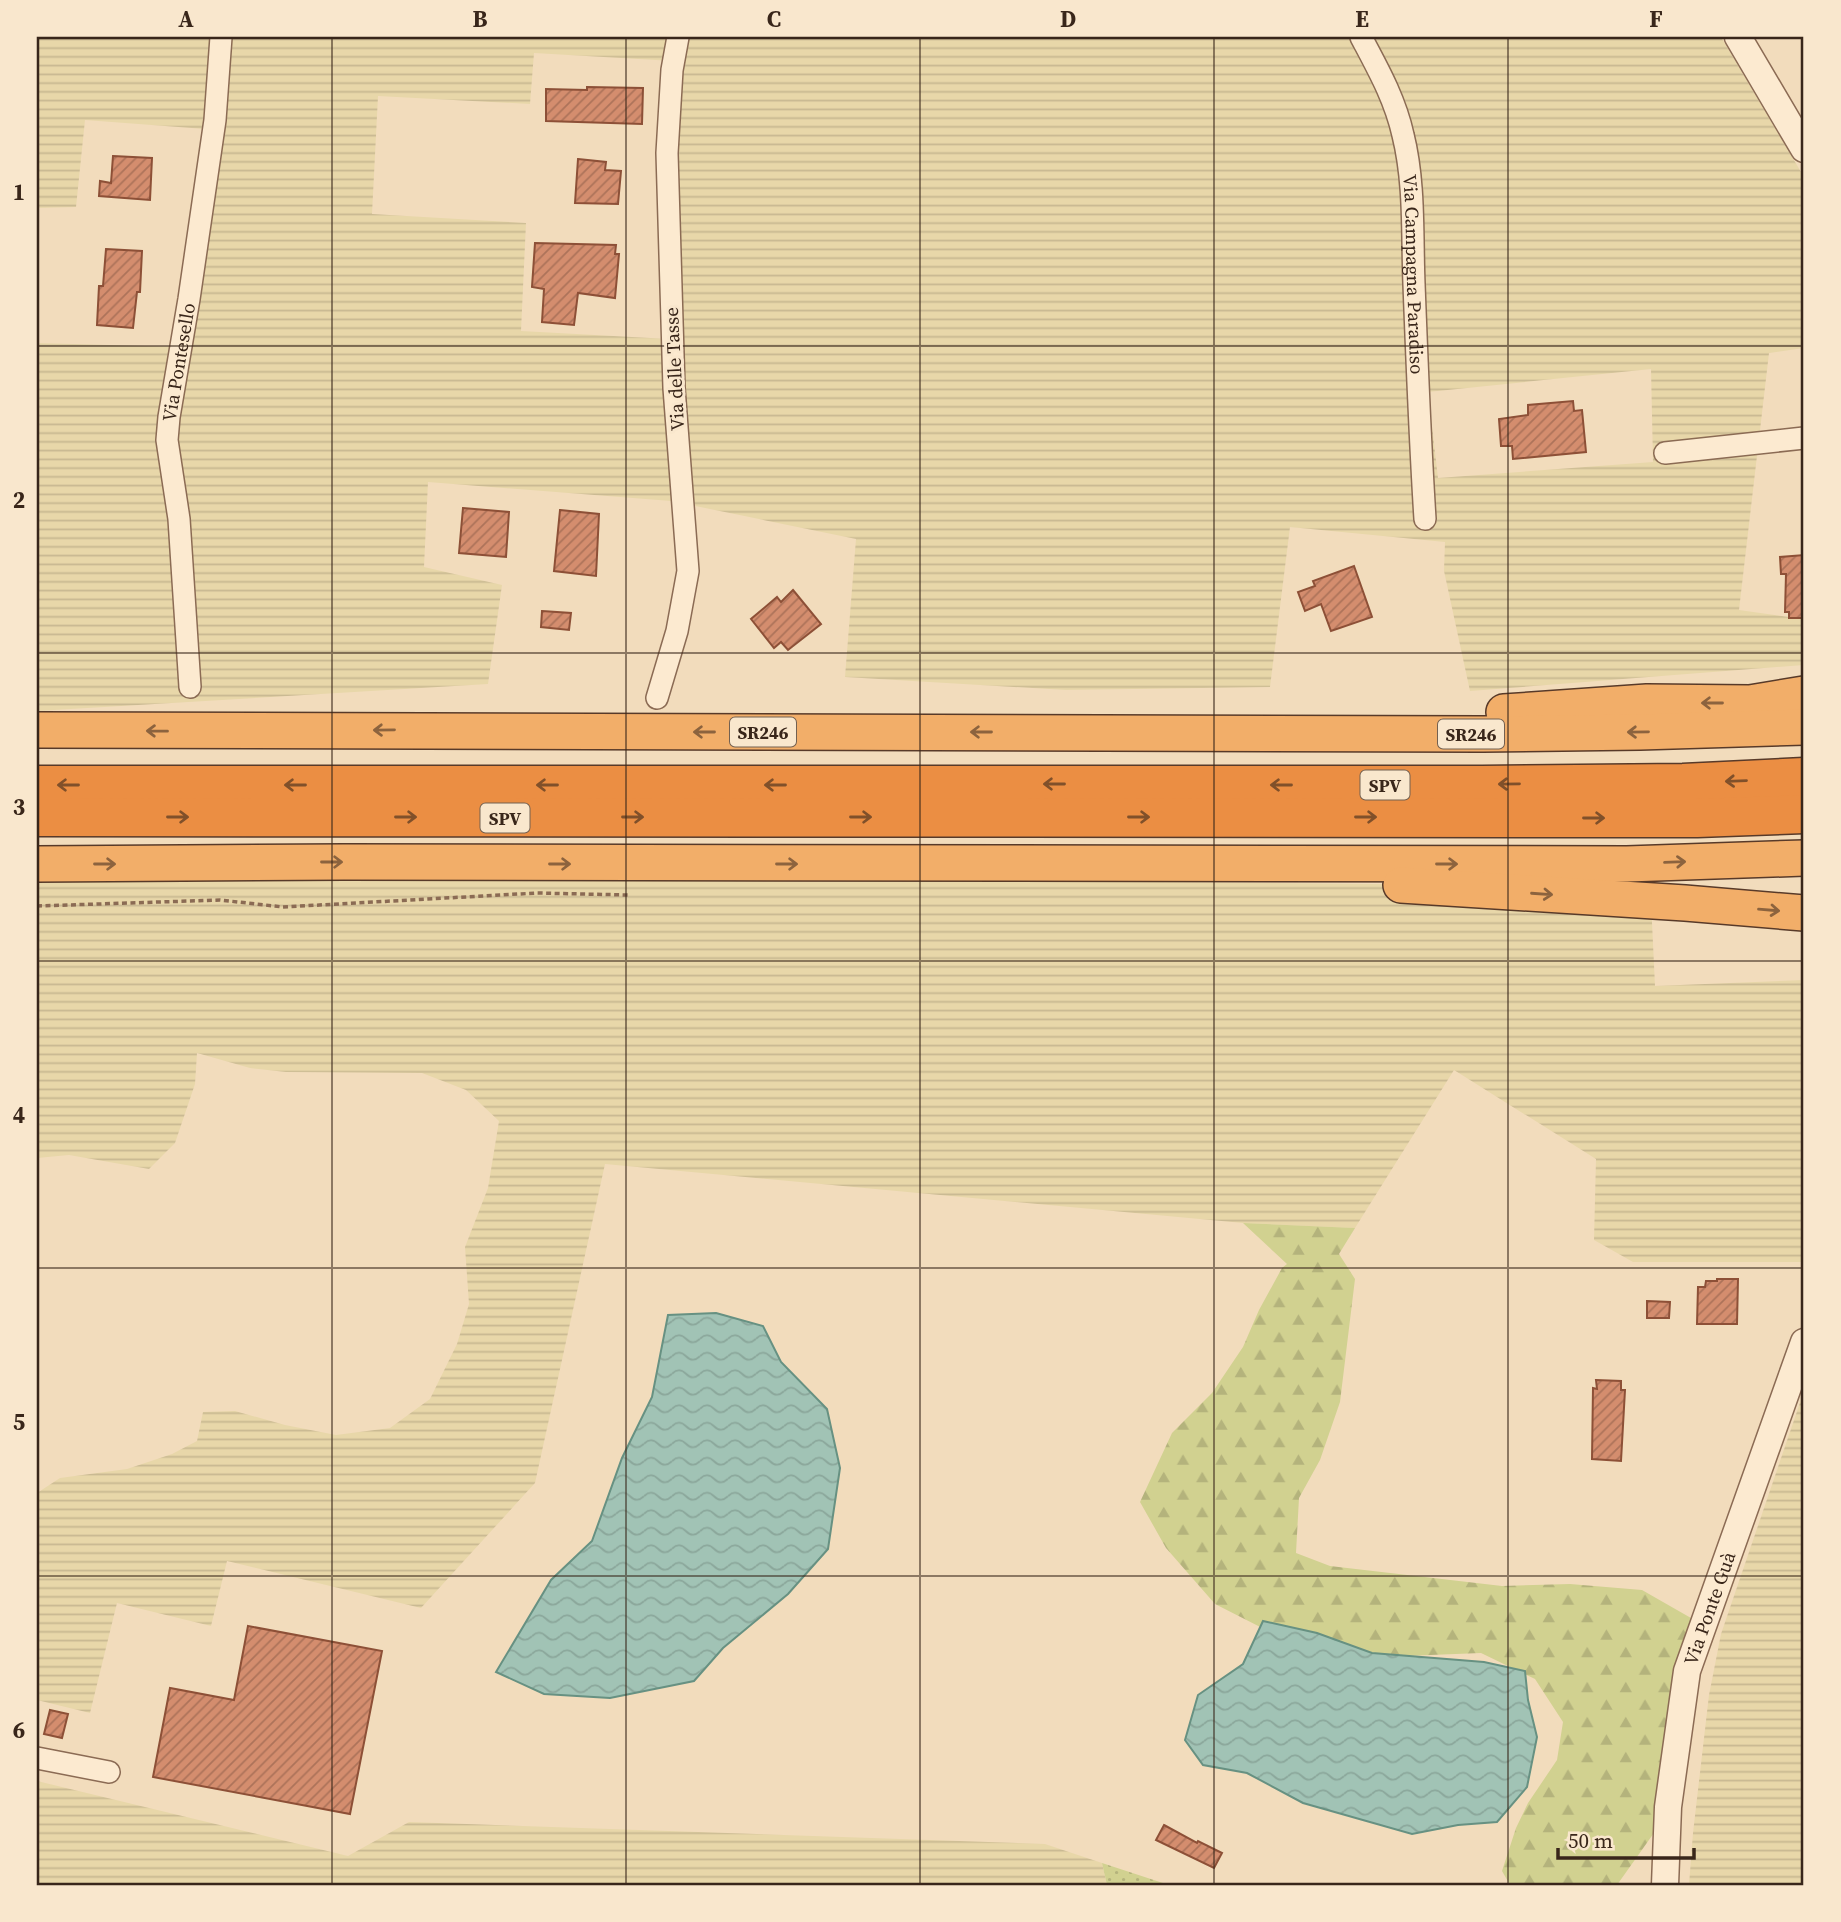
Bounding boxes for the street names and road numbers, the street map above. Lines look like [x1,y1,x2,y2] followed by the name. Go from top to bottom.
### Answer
[1397,173,1431,375] street label: Via Campagna Paradiso
[155,301,201,424] street label: Via Pontesello
[658,306,690,432] street label: Via delle Tasse
[730,718,796,746] road number: SR246
[1438,720,1504,748] road number: SR246
[1360,770,1410,800] road number: SPV
[480,804,530,832] road number: SPV
[1677,1548,1742,1669] street label: Via Ponte Guà

